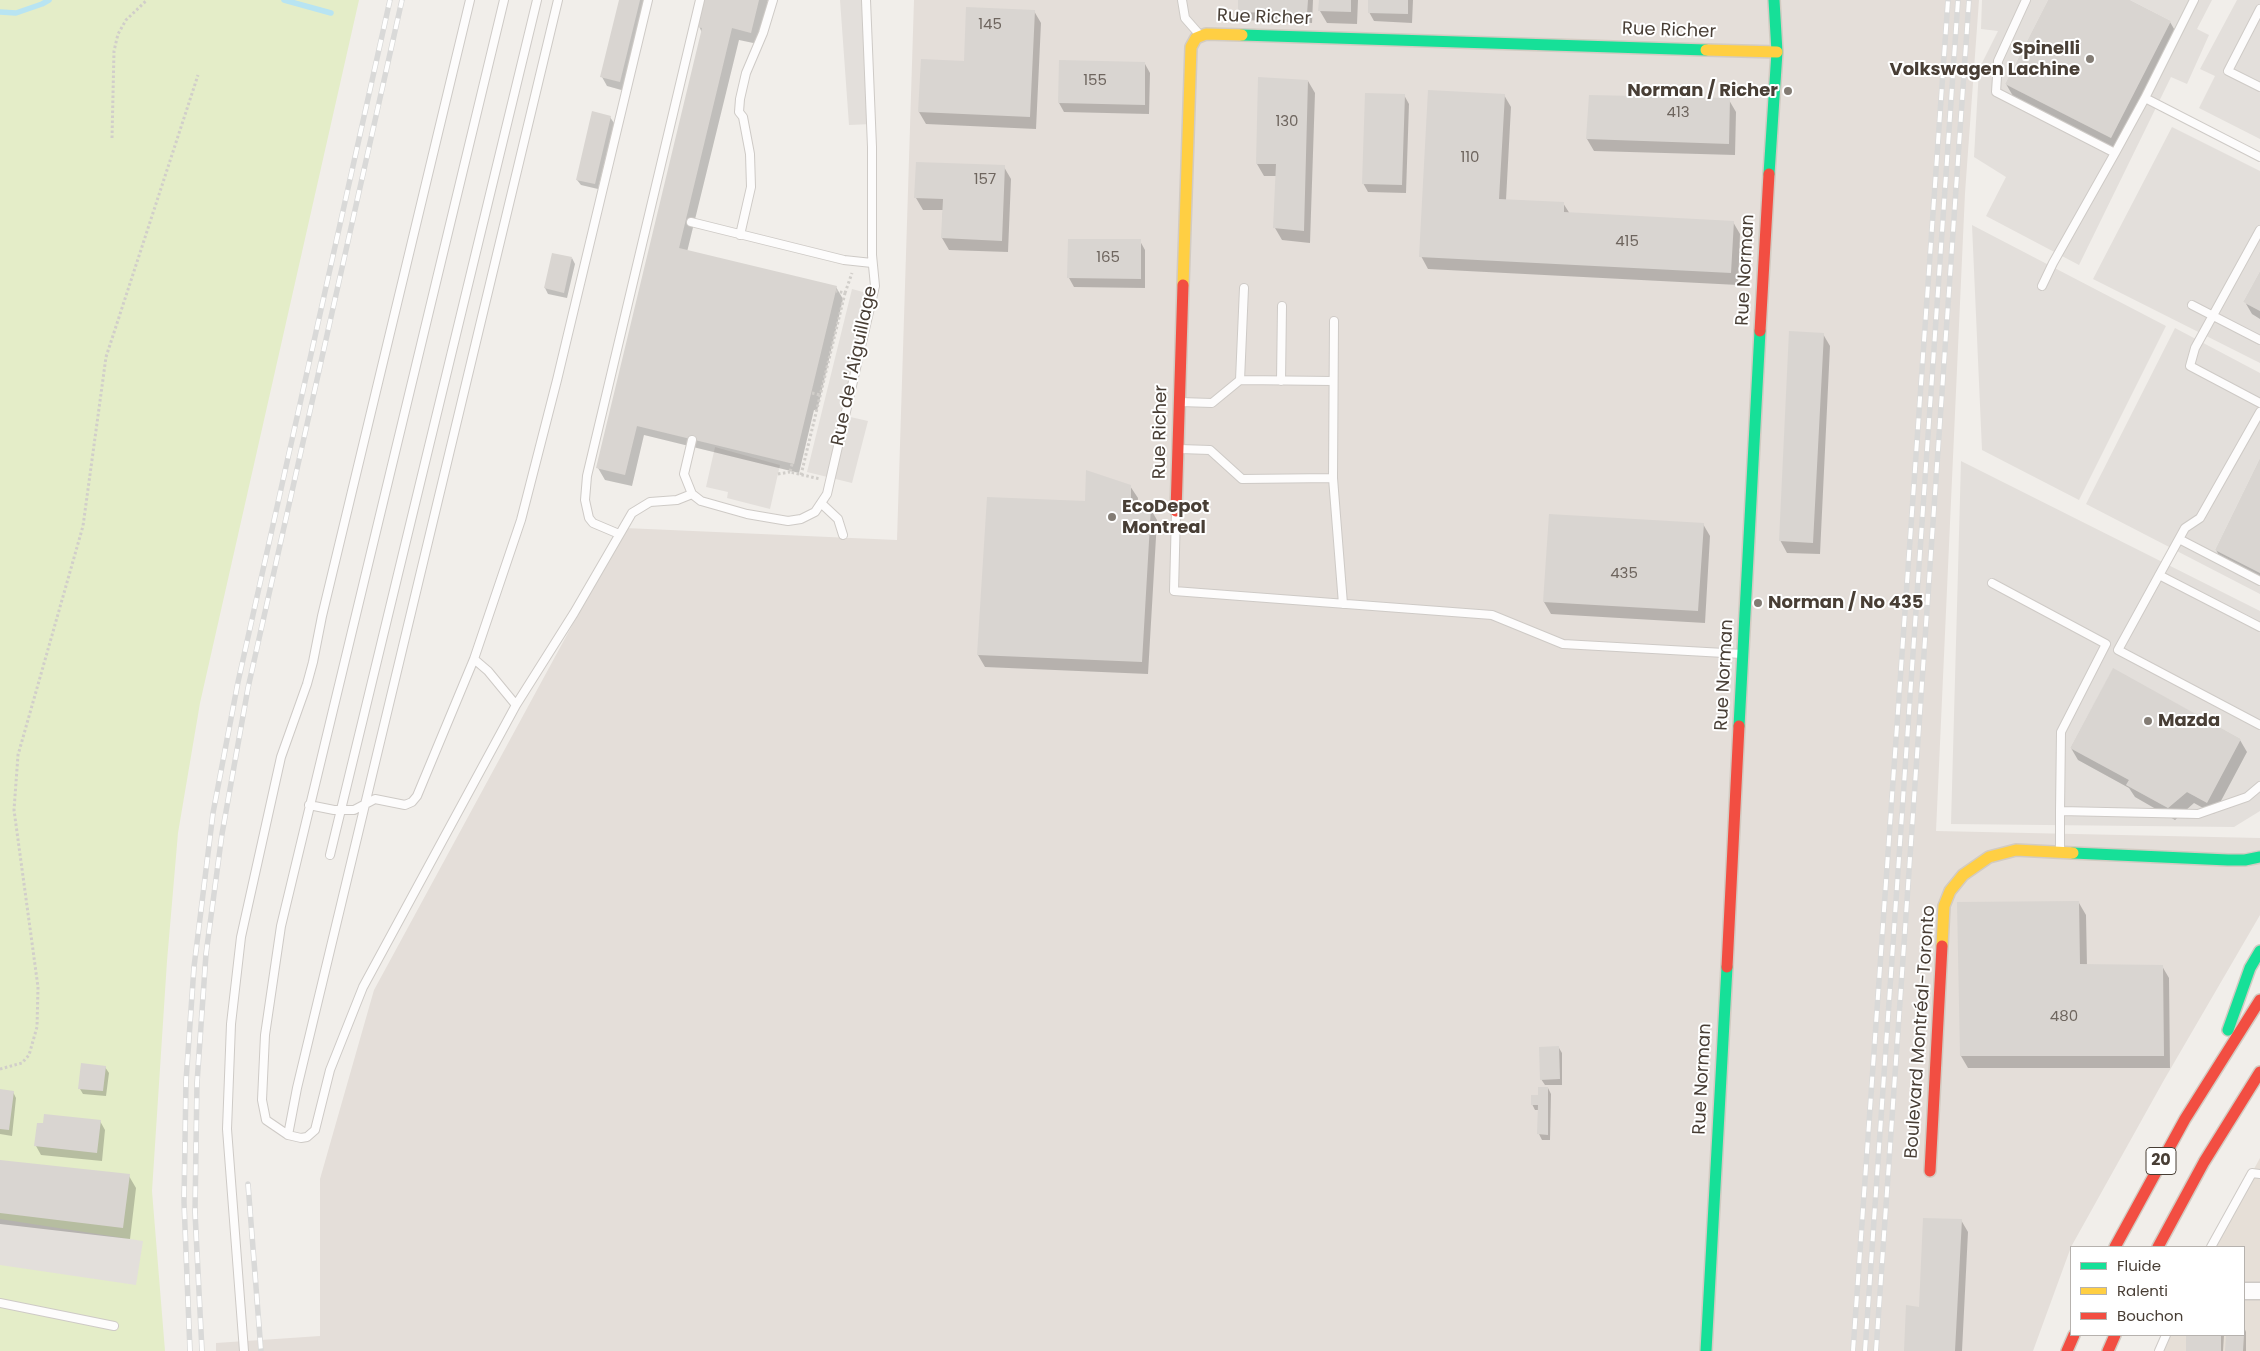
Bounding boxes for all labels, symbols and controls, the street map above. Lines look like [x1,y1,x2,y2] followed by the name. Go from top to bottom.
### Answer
[1217,6,1311,30] street label: Rue Richer
[978,16,1002,34] house number: 145
[1622,19,1716,43] street label: Rue Richer
[1889,38,2080,80] place label: Spinelli Volkswagen Lachine
[2084,53,2096,65] marker: Spinelli Volkswagen Lachine
[1083,72,1107,90] house number: 155
[1627,80,1778,102] place label: Norman / Richer
[1782,85,1794,97] marker: Norman / Richer
[1666,104,1690,122] house number: 413
[1275,113,1299,131] house number: 130
[1460,149,1480,167] house number: 110
[974,171,996,189] house number: 157
[1732,214,1760,326] street label: Rue Norman
[1615,233,1639,251] house number: 415
[1096,249,1120,267] house number: 165
[828,284,882,448] street label: Rue de l'Aiguillage
[1149,385,1173,479] street label: Rue Richer
[1122,496,1209,538] place label: EcoDepot Montreal
[1106,511,1118,523] marker: EcoDepot Montreal
[1610,565,1638,583] house number: 435
[1768,592,1924,614] place label: Norman / No 435
[1752,597,1764,609] marker: Norman / No 435
[1711,619,1739,731] street label: Rue Norman
[2158,710,2220,732] place label: Mazda
[2142,715,2154,727] marker: Mazda
[1901,904,1941,1160] street label: Boulevard Montréal-Toronto
[2050,1008,2078,1026] house number: 480
[1689,1023,1717,1135] street label: Rue Norman
[2146,1148,2176,1174] road number: 20
[2070,1246,2245,1336] legend
[2117,1255,2161,1276] text: Fluide
[2117,1280,2168,1301] text: Ralenti
[2117,1305,2183,1326] text: Bouchon

